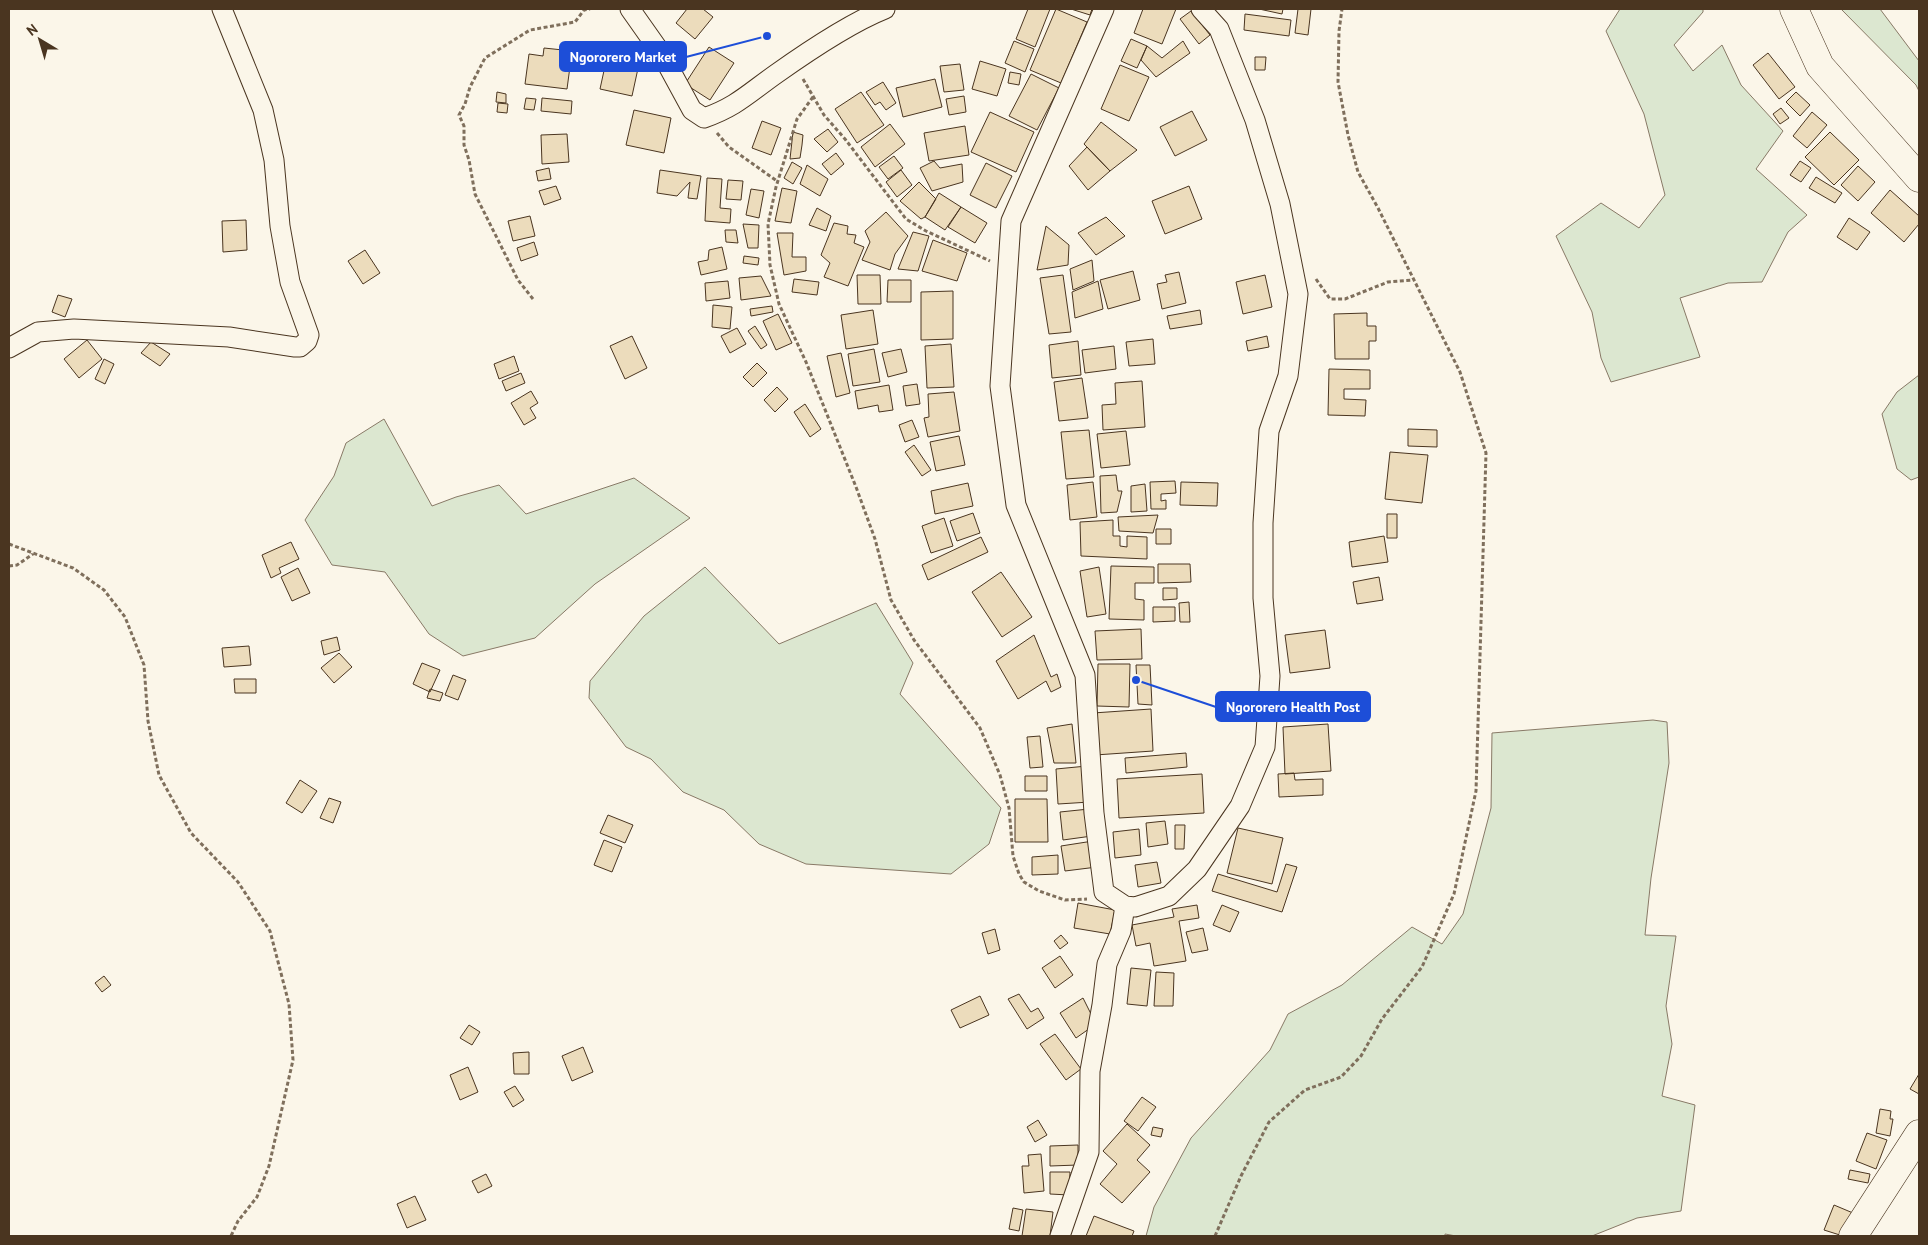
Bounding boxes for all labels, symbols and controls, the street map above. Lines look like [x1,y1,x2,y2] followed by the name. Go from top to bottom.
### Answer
[15,15,65,65] north arrow
[23,20,41,40] text: N
[560,42,686,71] callout: Ngororero Market
[570,48,676,66] text: Ngororero Market
[1216,692,1370,721] callout: Ngororero Health Post
[1226,698,1360,716] text: Ngororero Health Post

